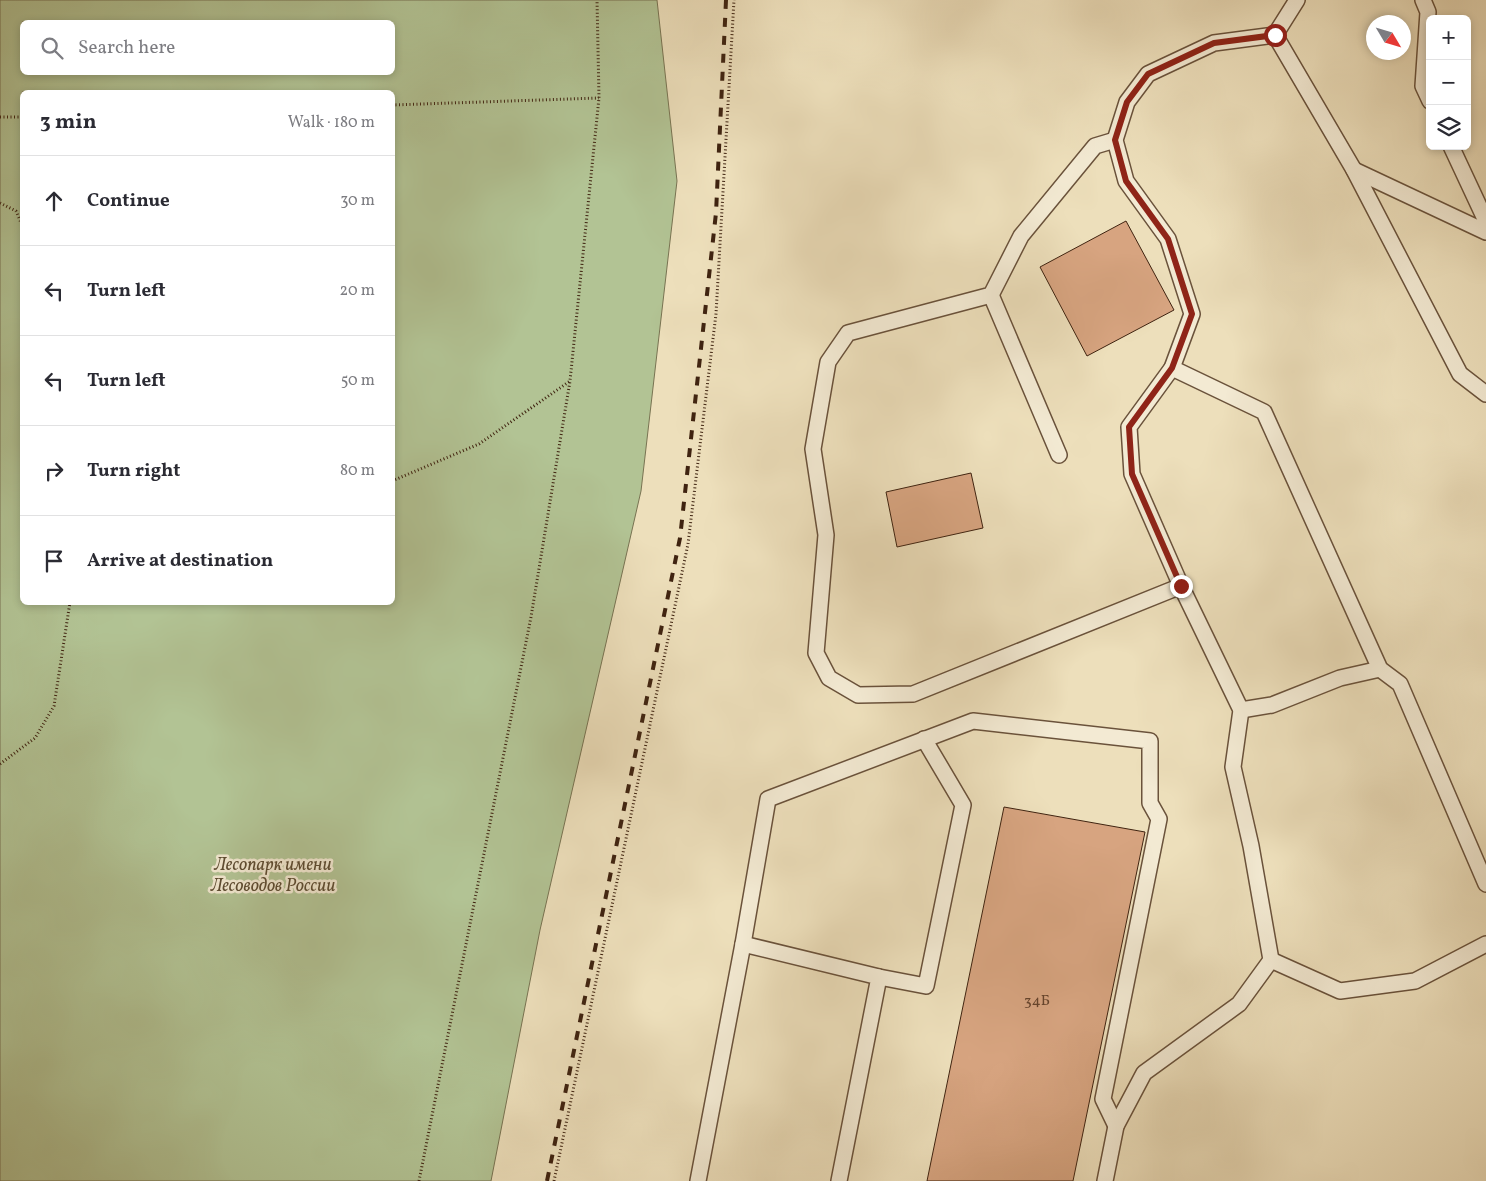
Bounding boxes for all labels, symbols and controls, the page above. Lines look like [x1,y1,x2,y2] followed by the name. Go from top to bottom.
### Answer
[1366,15,1411,60] north arrow
[1426,15,1471,150] map controls
[1426,15,1471,60] button: +
[20,20,395,75] search box
[1264,24,1287,47] route start
[38,34,66,62] icon: search
[78,35,175,61] text: Search here
[1426,60,1471,105] button: −
[1426,105,1471,150] button: layers
[40,108,96,137] text: 3 min
[288,112,375,134] text: Walk · 180 m
[40,187,68,215] icon: ahead
[87,188,170,214] text: Continue
[340,190,375,212] text: 30 m
[40,277,68,305] icon: left
[87,278,166,304] text: Turn left
[340,280,375,302] text: 20 m
[40,367,68,395] icon: left
[87,368,166,394] text: Turn left
[341,370,375,392] text: 50 m
[40,457,68,485] icon: right
[87,458,180,484] text: Turn right
[340,460,375,482] text: 80 m
[40,547,68,575] icon: arrive
[87,548,273,574] text: Arrive at destination
[1170,575,1193,598] route end
[210,853,335,899] park label: Лесопарк имени Лесоводов России
[1024,991,1050,1012] house number: 34Б

